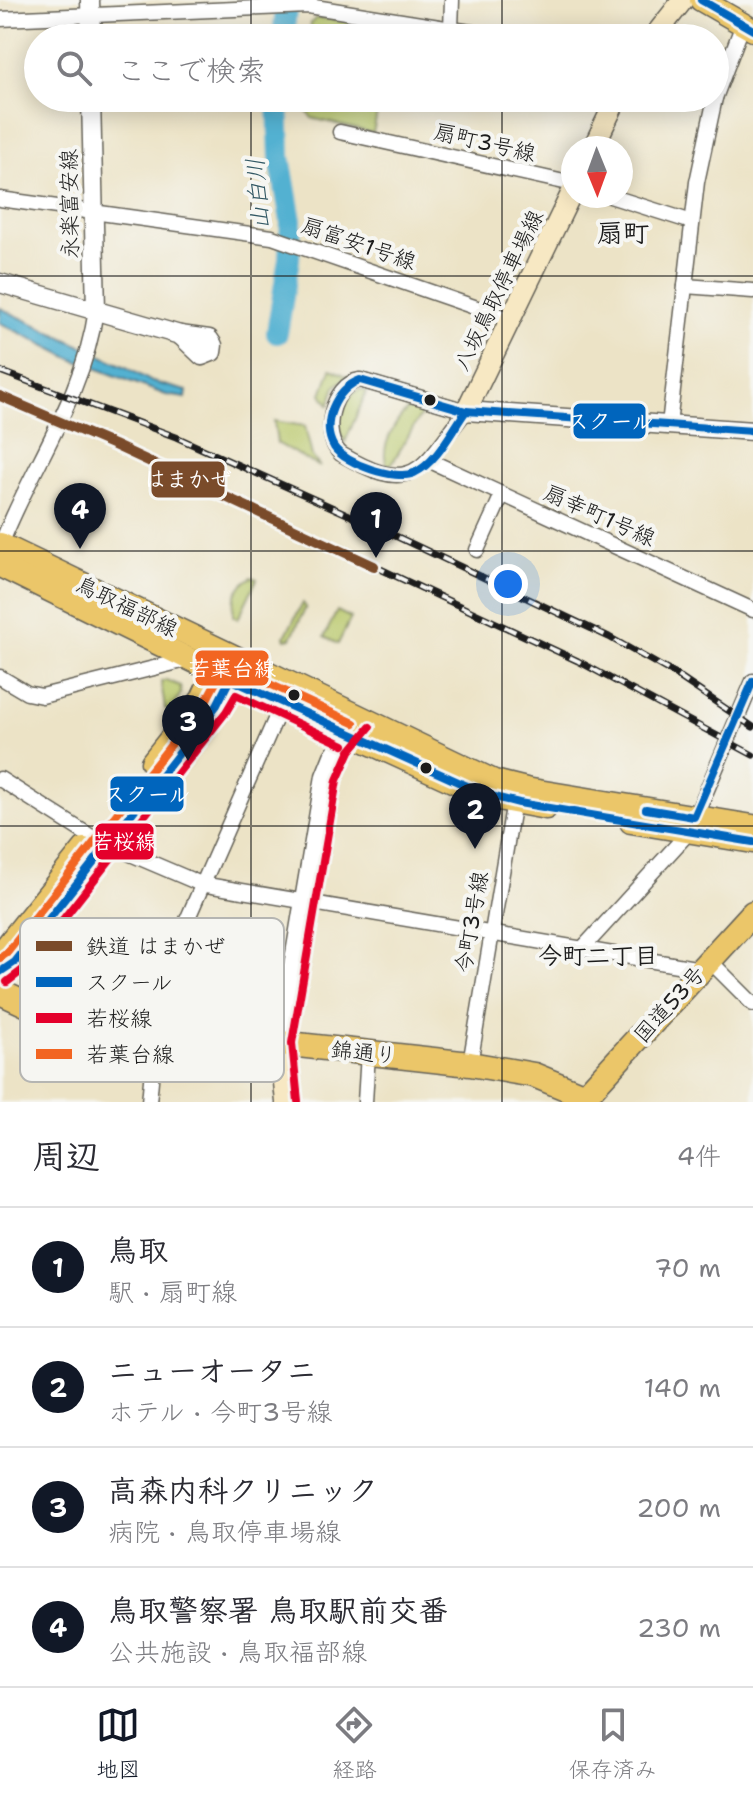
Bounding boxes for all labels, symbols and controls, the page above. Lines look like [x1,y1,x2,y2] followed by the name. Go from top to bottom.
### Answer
[24,24,729,112] search box
[52,46,96,90] icon: search
[116,50,266,91] text: ここで検索
[431,117,539,168] street label: 扇町3号線
[561,136,633,208] north arrow
[54,149,85,259] street label: 永楽富安線
[239,157,277,231] water label: 山白川
[447,205,550,376] street label: 八坂鳥取停車場線
[298,210,420,277] street label: 扇富安1号線
[597,215,649,250] district label: 扇町
[422,392,438,408] unlabelled marker
[572,402,647,440] line badge: スクール
[566,407,654,436] text: スクール
[150,460,226,499] line badge: はまかぜ
[144,465,232,494] text: はまかぜ
[539,478,660,553] street label: 扇幸町1号線
[54,483,106,549] pin: 4
[350,492,402,558] pin: 1
[488,564,528,604] your location
[71,569,183,644] street label: 鳥取福部線
[194,649,270,687] line badge: 若葉台線
[188,654,276,683] text: 若葉台線
[286,687,302,703] unlabelled marker
[162,695,214,761] pin: 3
[418,760,434,776] unlabelled marker
[109,775,185,813] line badge: スクール
[103,780,191,809] text: スクール
[449,783,501,849] pin: 2
[94,822,155,861] line badge: 若桜線
[91,827,157,856] text: 若桜線
[448,869,495,976] street label: 今町3号線
[20,918,284,1082] legend
[86,932,226,961] text: 鉄道 はまかぜ
[538,940,658,972] district label: 今町二丁目
[627,960,712,1049] street label: 国道53号
[86,968,173,997] text: スクール
[86,1004,152,1033] text: 若桜線
[330,1035,398,1070] street label: 錦通り
[86,1040,174,1069] text: 若葉台線
[32,1133,100,1179] text: 周辺
[677,1138,721,1173] text: 4件
[108,1230,168,1271] text: 鳥取
[52,1250,64,1285] text: 1
[654,1250,721,1285] text: 70 m
[108,1274,237,1309] text: 駅 · 扇町線
[108,1350,317,1391] text: ニューオータニ
[49,1370,67,1405] text: 2
[644,1370,721,1405] text: 140 m
[108,1394,332,1429] text: ホテル · 今町3号線
[108,1470,378,1511] text: 高森内科クリニック
[49,1490,67,1525] text: 3
[636,1490,721,1525] text: 200 m
[108,1514,341,1549] text: 病院 · 鳥取停車場線
[108,1590,448,1631] text: 鳥取警察署 鳥取駅前交番
[49,1610,67,1645] text: 4
[637,1610,721,1645] text: 230 m
[108,1634,367,1669] text: 公共施設 · 鳥取福部線
[96,1703,140,1784] tab: 地図
[332,1703,377,1784] tab: 経路
[569,1703,657,1784] tab: 保存済み

